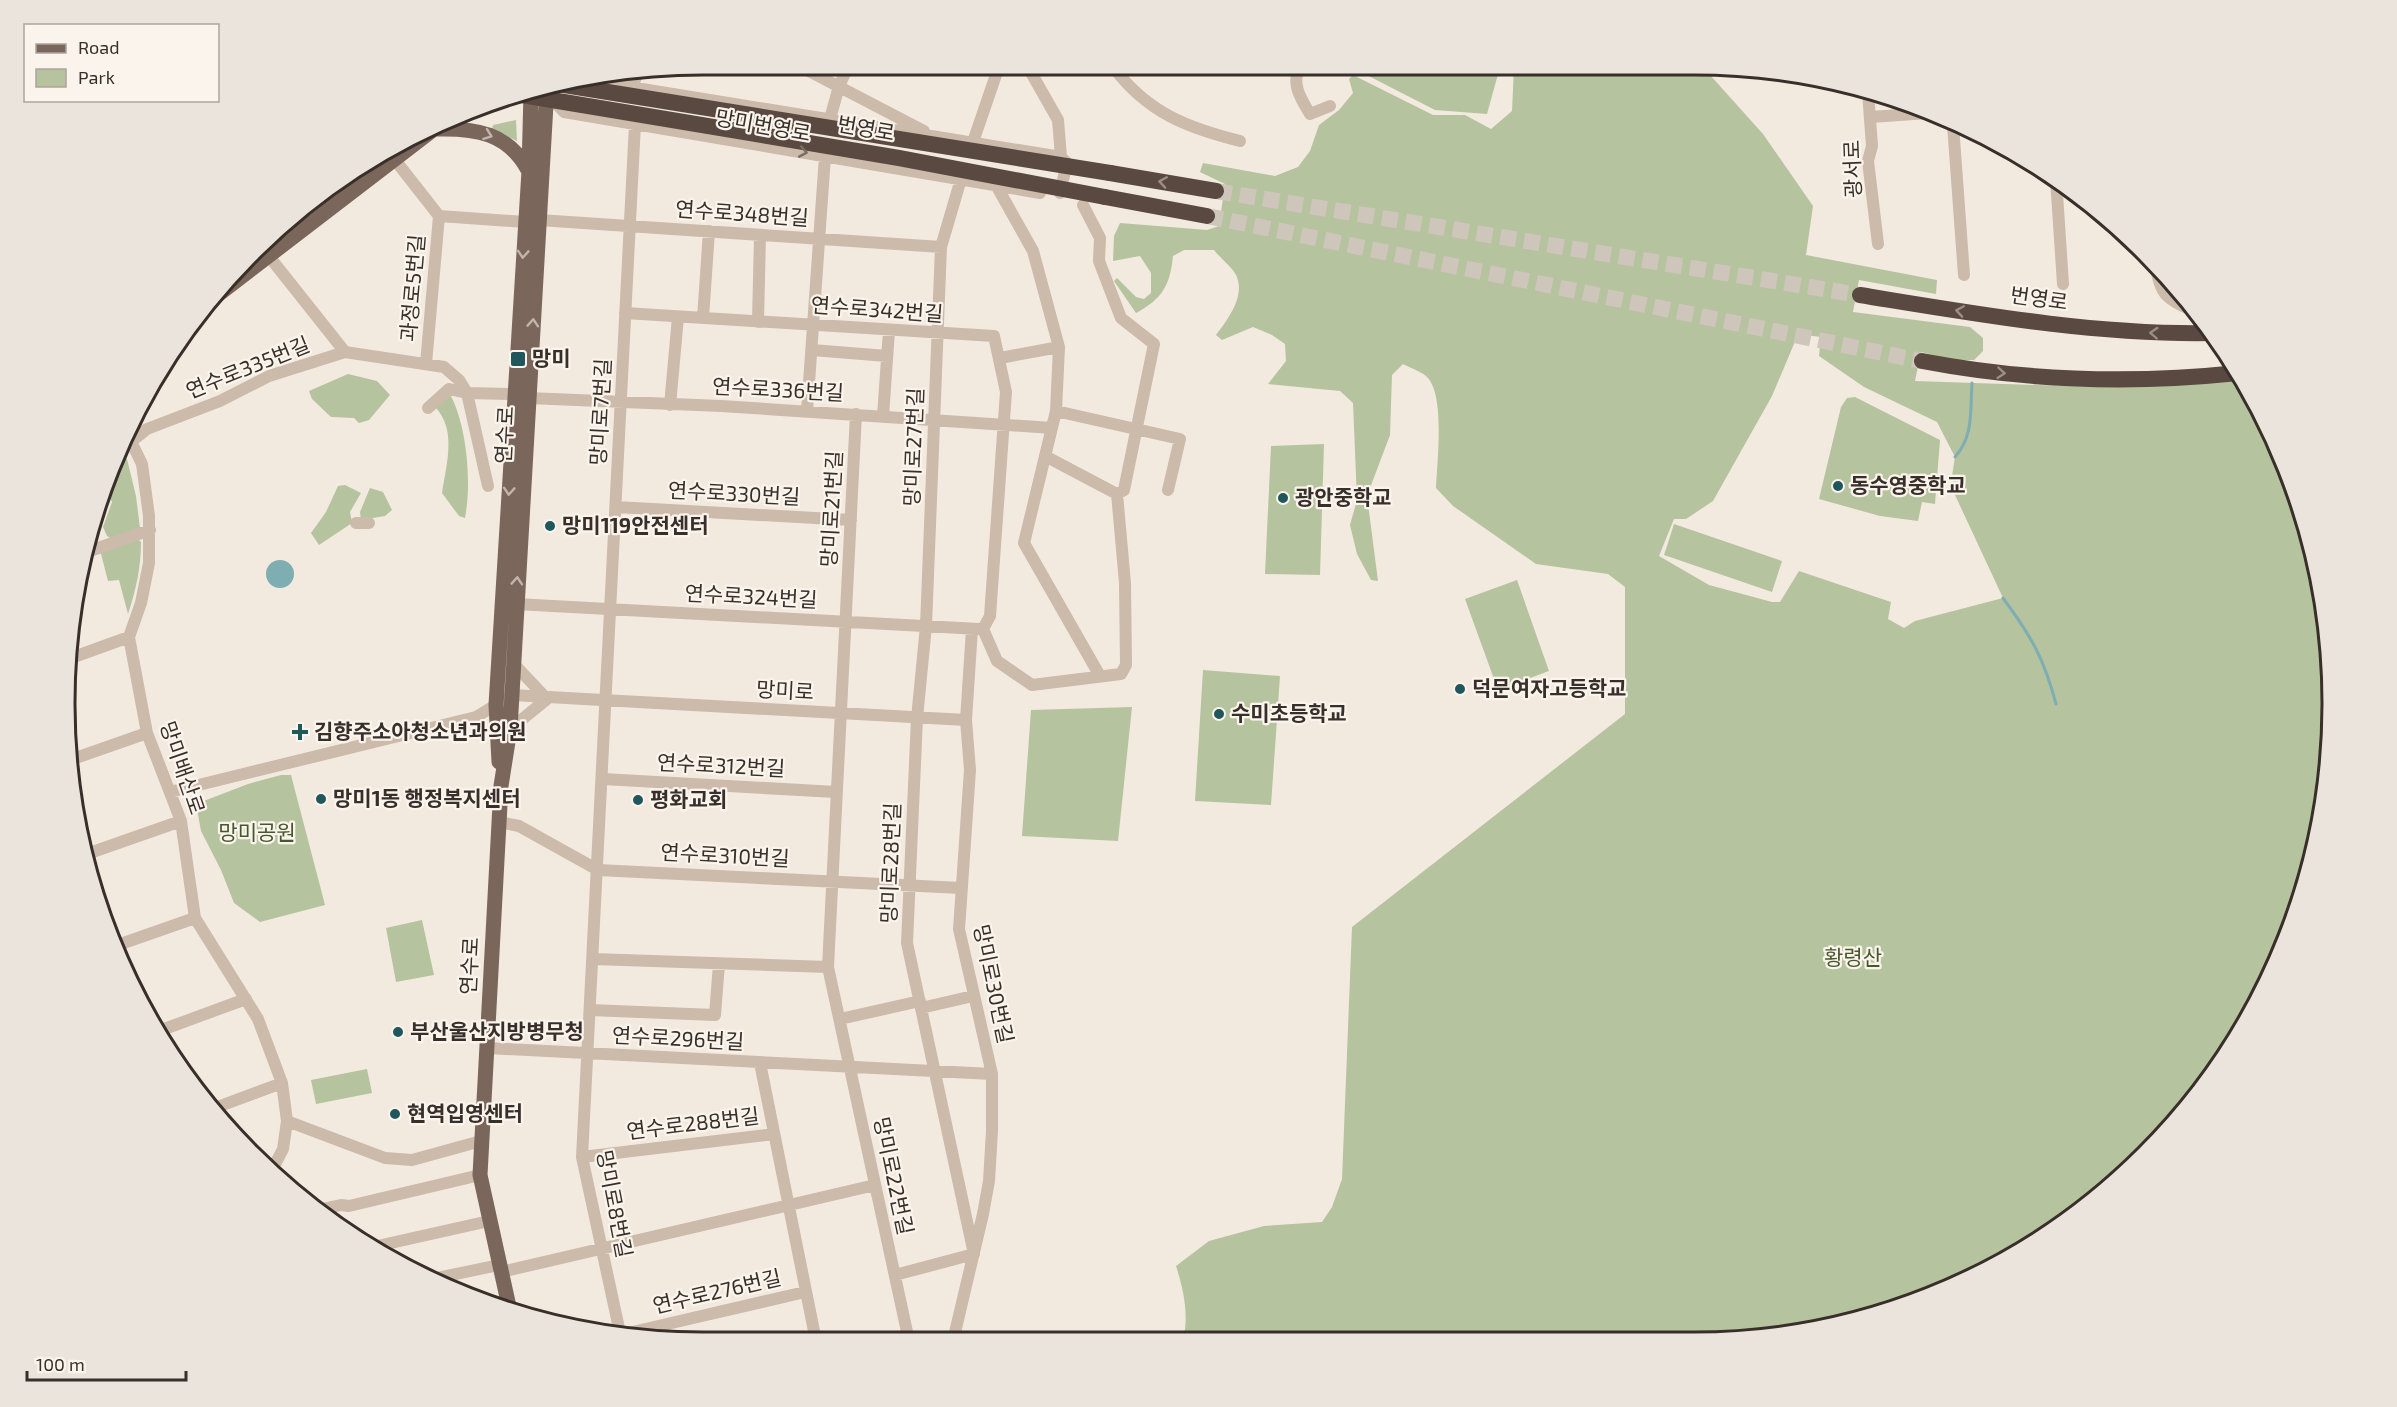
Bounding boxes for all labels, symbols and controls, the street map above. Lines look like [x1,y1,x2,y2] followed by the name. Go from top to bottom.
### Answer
[24,24,219,102] legend
[78,36,119,58] text: Road
[78,66,115,88] text: Park
[714,104,813,145] street label: 망미번영로
[836,110,897,145] street label: 번영로
[482,128,493,141] one-way arrow
[1838,140,1865,198] street label: 광서로
[798,146,808,158] one-way arrow
[1158,176,1168,189] one-way arrow
[674,195,810,230] street label: 연수로348번길
[394,233,429,343] street label: 과정로5번길
[517,250,530,259] one-way arrow
[2009,281,2070,314] street label: 번영로
[810,291,944,326] street label: 연수로342번길
[1956,305,1965,317] one-way arrow
[526,319,539,328] one-way arrow
[2149,326,2158,339] one-way arrow
[182,330,313,403] street label: 연수로335번길
[532,345,571,370] place label: 망미
[509,350,527,368] marker: 망미
[584,358,615,466] street label: 망미로7번길
[1996,366,2005,379] one-way arrow
[712,373,845,404] street label: 연수로336번길
[898,387,927,507] street label: 망미로27번길
[490,405,518,465] street label: 연수로
[815,450,846,568] street label: 망미로21번길
[1850,472,1966,497] place label: 동수영중학교
[667,477,801,508] street label: 연수로330번길
[1831,479,1845,493] marker: 동수영중학교
[1295,484,1392,509] place label: 광안중학교
[502,486,515,495] one-way arrow
[1276,491,1290,505] marker: 광안중학교
[562,512,708,537] place label: 망미119안전센터
[543,519,557,533] marker: 망미119안전센터
[511,577,524,586] one-way arrow
[684,580,818,611] street label: 연수로324번길
[1472,675,1627,700] place label: 덕문여자고등학교
[755,676,815,704] street label: 망미로
[1453,682,1467,696] marker: 덕문여자고등학교
[1231,700,1347,725] place label: 수미초등학교
[1212,707,1226,721] marker: 수미초등학교
[156,718,211,817] street label: 망미배산로
[314,718,527,743] place label: 김향주소아청소년과의원
[291,723,309,741] marker: 김향주소아청소년과의원
[656,749,786,780] street label: 연수로312번길
[333,785,521,810] place label: 망미1동 행정복지센터
[650,786,727,811] place label: 평화교회
[314,792,328,806] marker: 망미1동 행정복지센터
[631,793,645,807] marker: 평화교회
[875,802,904,924] street label: 망미로28번길
[218,819,296,844] park label: 망미공원
[660,839,790,870] street label: 연수로310번길
[970,922,1019,1045] street label: 망미로30번길
[455,936,483,996] street label: 연수로
[1824,944,1882,969] park label: 황령산
[410,1018,584,1043] place label: 부산울산지방병무청
[611,1022,745,1053] street label: 연수로296번길
[391,1025,405,1039] marker: 부산울산지방병무청
[407,1100,523,1125] place label: 현역입영센터
[625,1102,761,1143] street label: 연수로288번길
[388,1107,402,1121] marker: 현역입영센터
[870,1114,919,1237] street label: 망미로22번길
[593,1148,638,1260] street label: 망미로8번길
[650,1264,783,1317] street label: 연수로276번길
[27,1344,186,1382] scale bar
[36,1353,85,1375] text: 100 m

